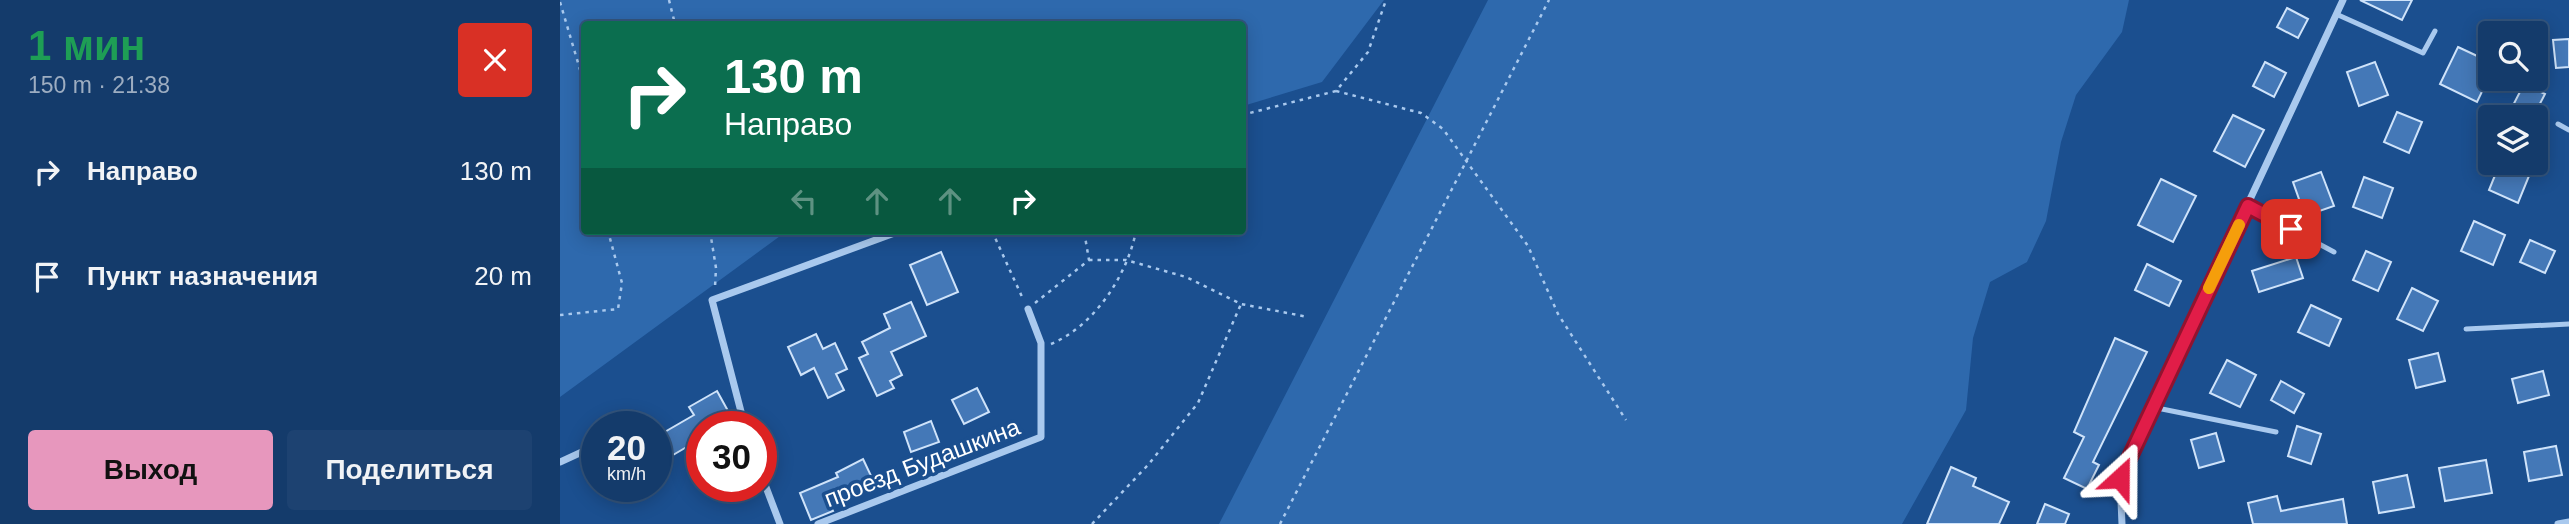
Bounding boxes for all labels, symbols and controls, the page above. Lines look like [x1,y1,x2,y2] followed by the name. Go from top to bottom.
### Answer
[2478,21,2548,175] map controls
[2478,21,2548,91] button: search
[28,22,145,69] text: 1 мин
[458,23,532,97] button: close
[609,49,700,140] icon: right
[724,49,863,103] text: 130 m
[28,72,170,98] text: 150 m · 21:38
[2478,105,2548,175] button: layers
[724,106,852,142] text: Направо
[28,153,66,191] icon: right
[87,156,198,186] text: Направо
[460,156,532,186] text: 130 m
[785,182,823,220] icon: left
[858,182,896,220] icon: ahead
[931,182,969,220] icon: ahead
[1004,182,1042,220] icon: right
[2261,199,2321,259] pin
[2272,210,2310,248] icon: arrive
[28,258,66,296] icon: arrive
[87,261,318,291] text: Пункт назначения
[474,261,532,291] text: 20 m
[686,411,777,502] speed limit sign: 30
[820,413,1024,512] street label: проезд Будашкина
[607,428,646,467] text: 20
[28,430,273,510] button: Выход
[287,430,532,510] button: Поделиться
[2083,441,2157,515] position arrow
[607,464,646,484] text: km/h

